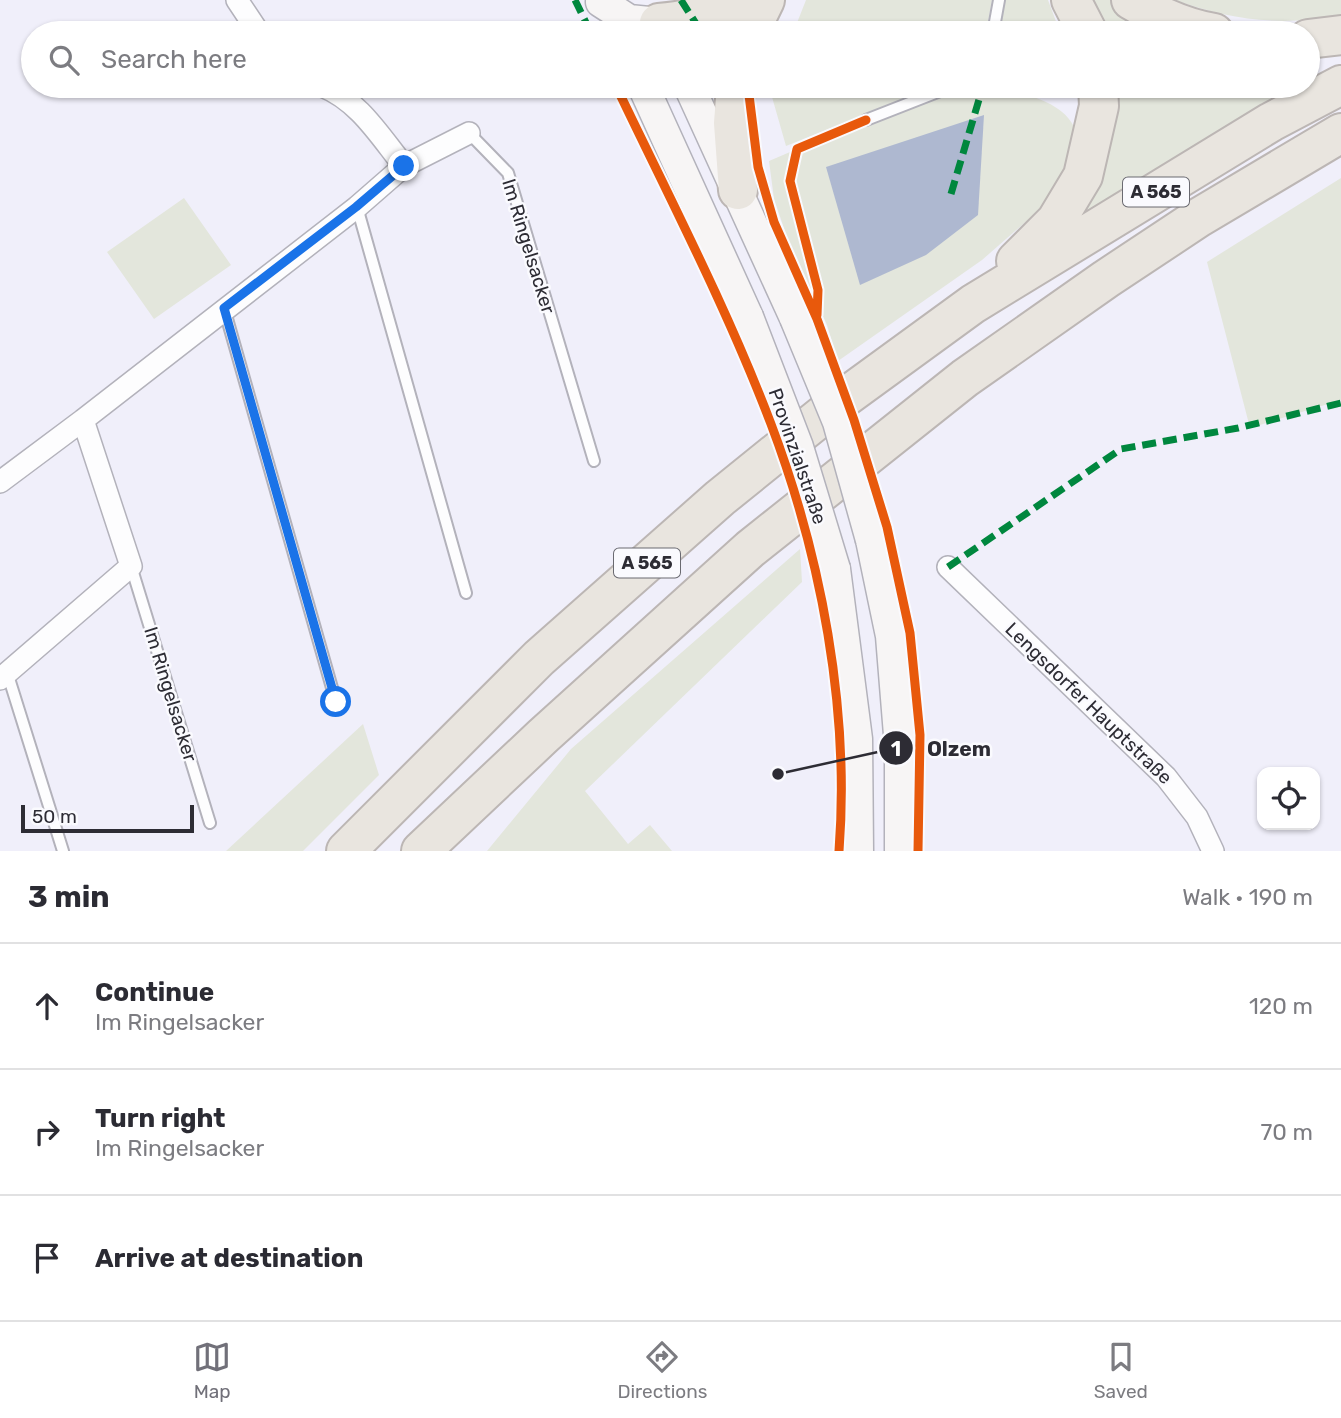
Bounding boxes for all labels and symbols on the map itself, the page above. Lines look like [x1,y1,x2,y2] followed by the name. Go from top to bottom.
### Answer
[388,150,419,181] route end
[497,176,560,317] street label: Im Ringelsacker
[1123,177,1189,206] road number: A 565
[763,385,832,527] street label: Provinzialstraße
[614,548,680,578] road number: A 565
[1000,618,1177,789] street label: Lengsdorfer Hauptstraße
[139,624,202,765] street label: Im Ringelsacker
[320,686,351,717] route start
[878,727,1005,769] callout: Olzem
[891,736,901,761] text: 1
[927,736,991,761] text: Olzem
[21,802,194,834] scale bar

